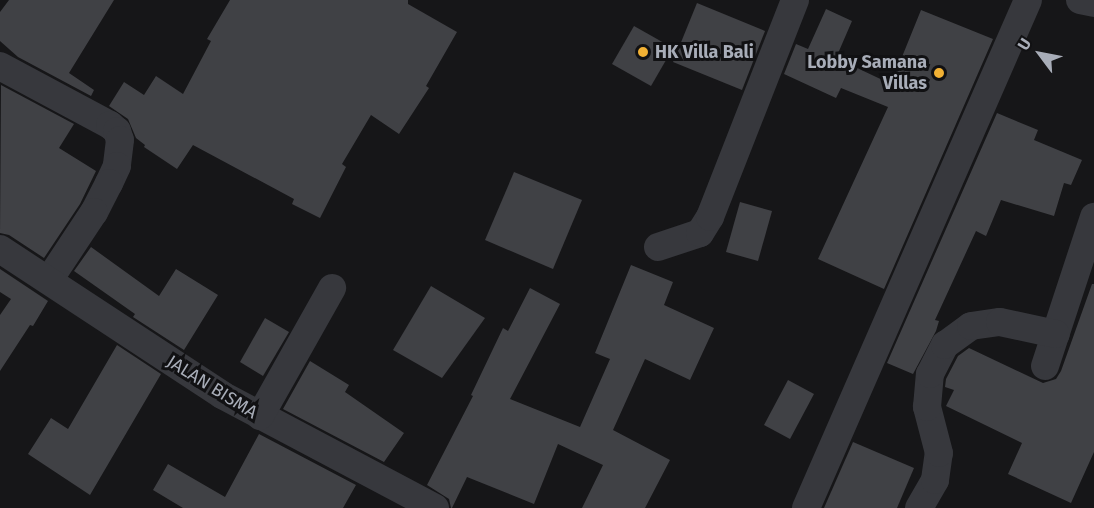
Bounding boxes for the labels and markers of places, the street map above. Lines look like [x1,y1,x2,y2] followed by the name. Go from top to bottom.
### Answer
[655,41,754,63] place label: HK Villa Bali
[636,45,650,59] marker: HK Villa Bali
[807,52,927,94] place label: Lobby Samana Villas
[932,66,946,80] marker: Lobby Samana Villas

